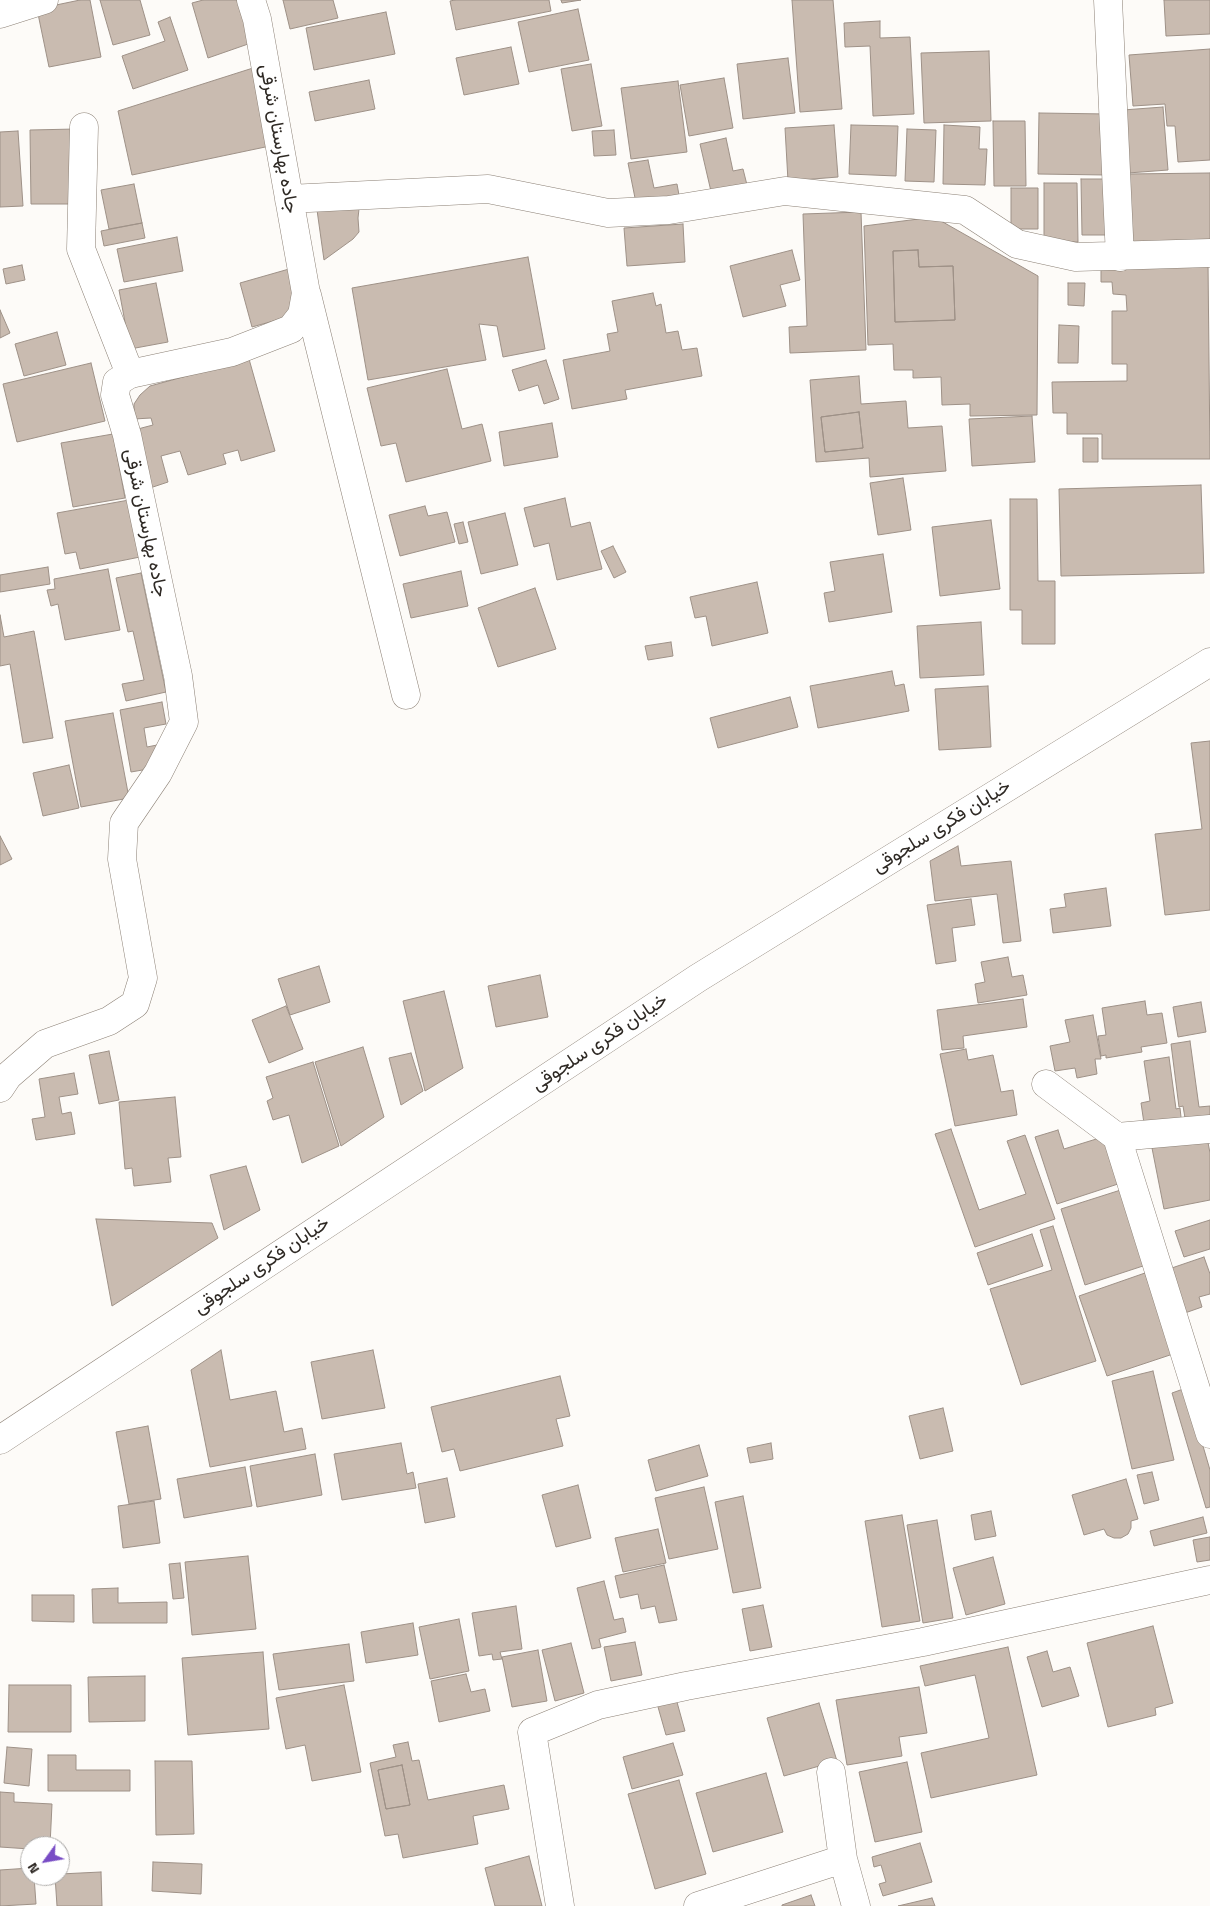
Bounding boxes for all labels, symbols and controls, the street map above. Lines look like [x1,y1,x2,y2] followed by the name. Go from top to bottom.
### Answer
[254,63,302,215] street label: جاده بهارستان شرقی
[118,447,172,599] street label: جاده بهارستان شرقی
[869,775,1015,879] street label: خیابان فکری سلجوقی
[528,989,672,1097] street label: خیابان فکری سلجوقی
[190,1212,334,1320] street label: خیابان فکری سلجوقی
[20,1836,70,1886] north arrow
[21,1859,44,1878] text: N

